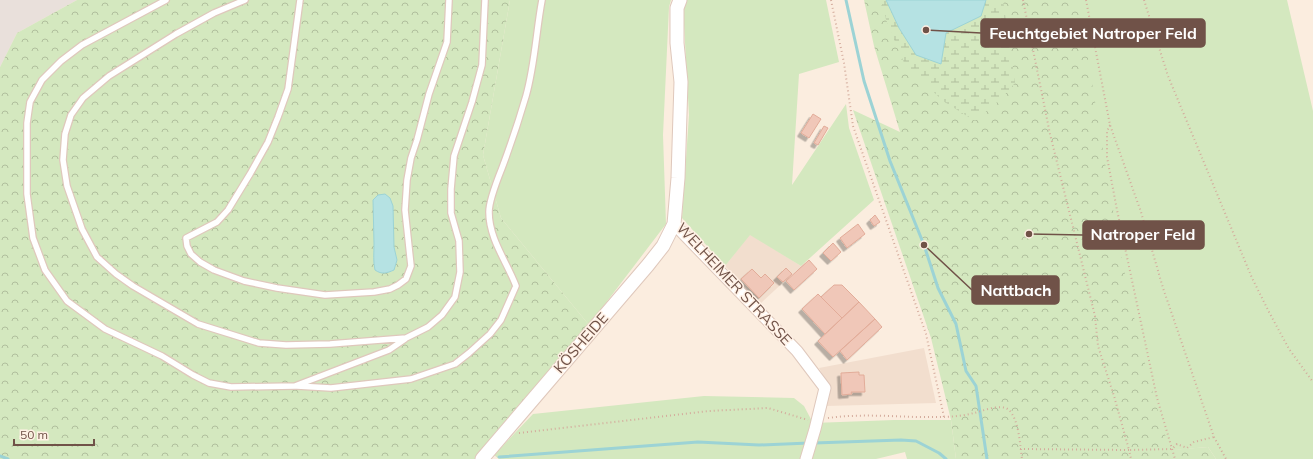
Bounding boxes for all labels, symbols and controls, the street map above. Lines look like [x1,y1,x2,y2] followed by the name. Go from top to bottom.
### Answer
[981,19,1205,47] callout: Feuchtgebiet Natroper Feld
[989,23,1197,43] text: Feuchtgebiet Natroper Feld
[673,218,796,349] street label: WELHEIMER STRASSE
[1083,221,1204,249] callout: Natroper Feld
[1091,224,1195,244] text: Natroper Feld
[972,276,1059,304] callout: Nattbach
[980,280,1052,300] text: Nattbach
[549,308,612,377] street label: KÖSHEIDE
[14,421,94,447] scale bar
[20,427,48,442] text: 50 m

